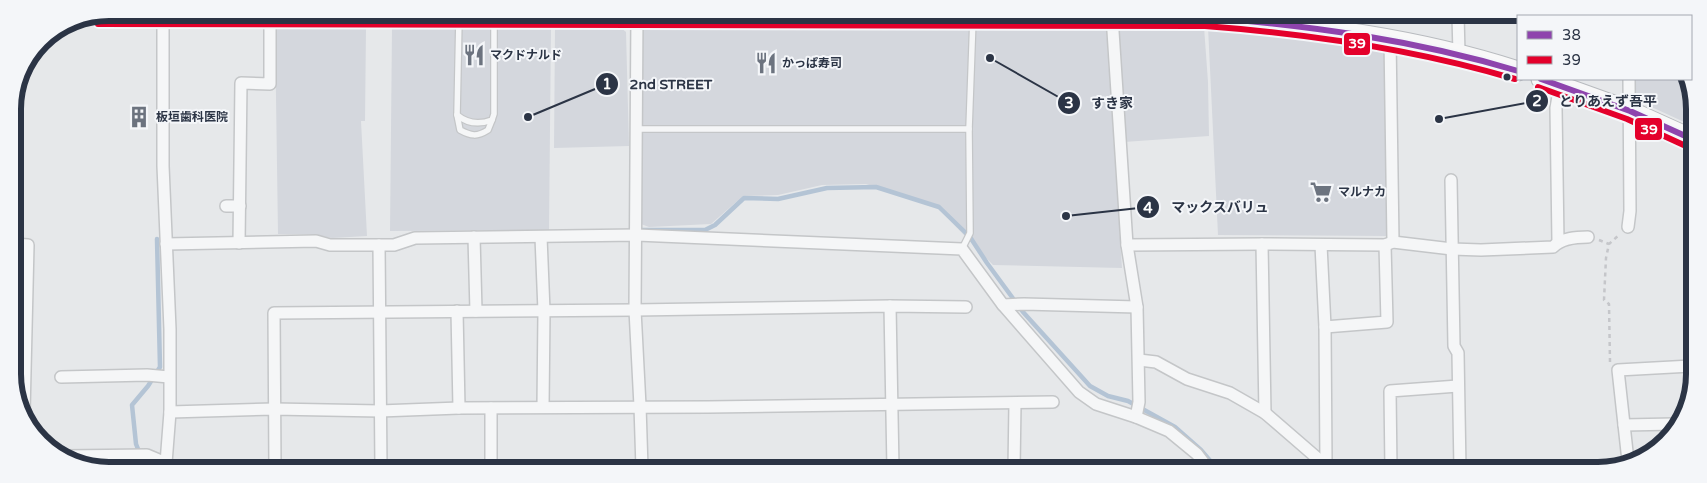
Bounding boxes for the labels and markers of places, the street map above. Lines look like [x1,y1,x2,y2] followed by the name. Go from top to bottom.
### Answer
[461,42,487,68] restaurant icon: マクドナルド
[490,48,562,62] place label: マクドナルド
[753,50,779,76] restaurant icon: かっぱ寿司
[782,56,842,70] place label: かっぱ寿司
[594,70,722,99] callout: 2nd STREET
[1502,72,1512,82] unlabelled marker
[1524,87,1667,116] callout: とりあえず吾平
[1056,88,1143,117] callout: すき家
[126,104,152,130] building icon: 板垣歯科医院
[156,110,228,124] place label: 板垣歯科医院
[1308,179,1334,205] supermarket icon: マルナカ
[1338,185,1386,199] place label: マルナカ
[1136,193,1279,222] callout: マックスバリュ

